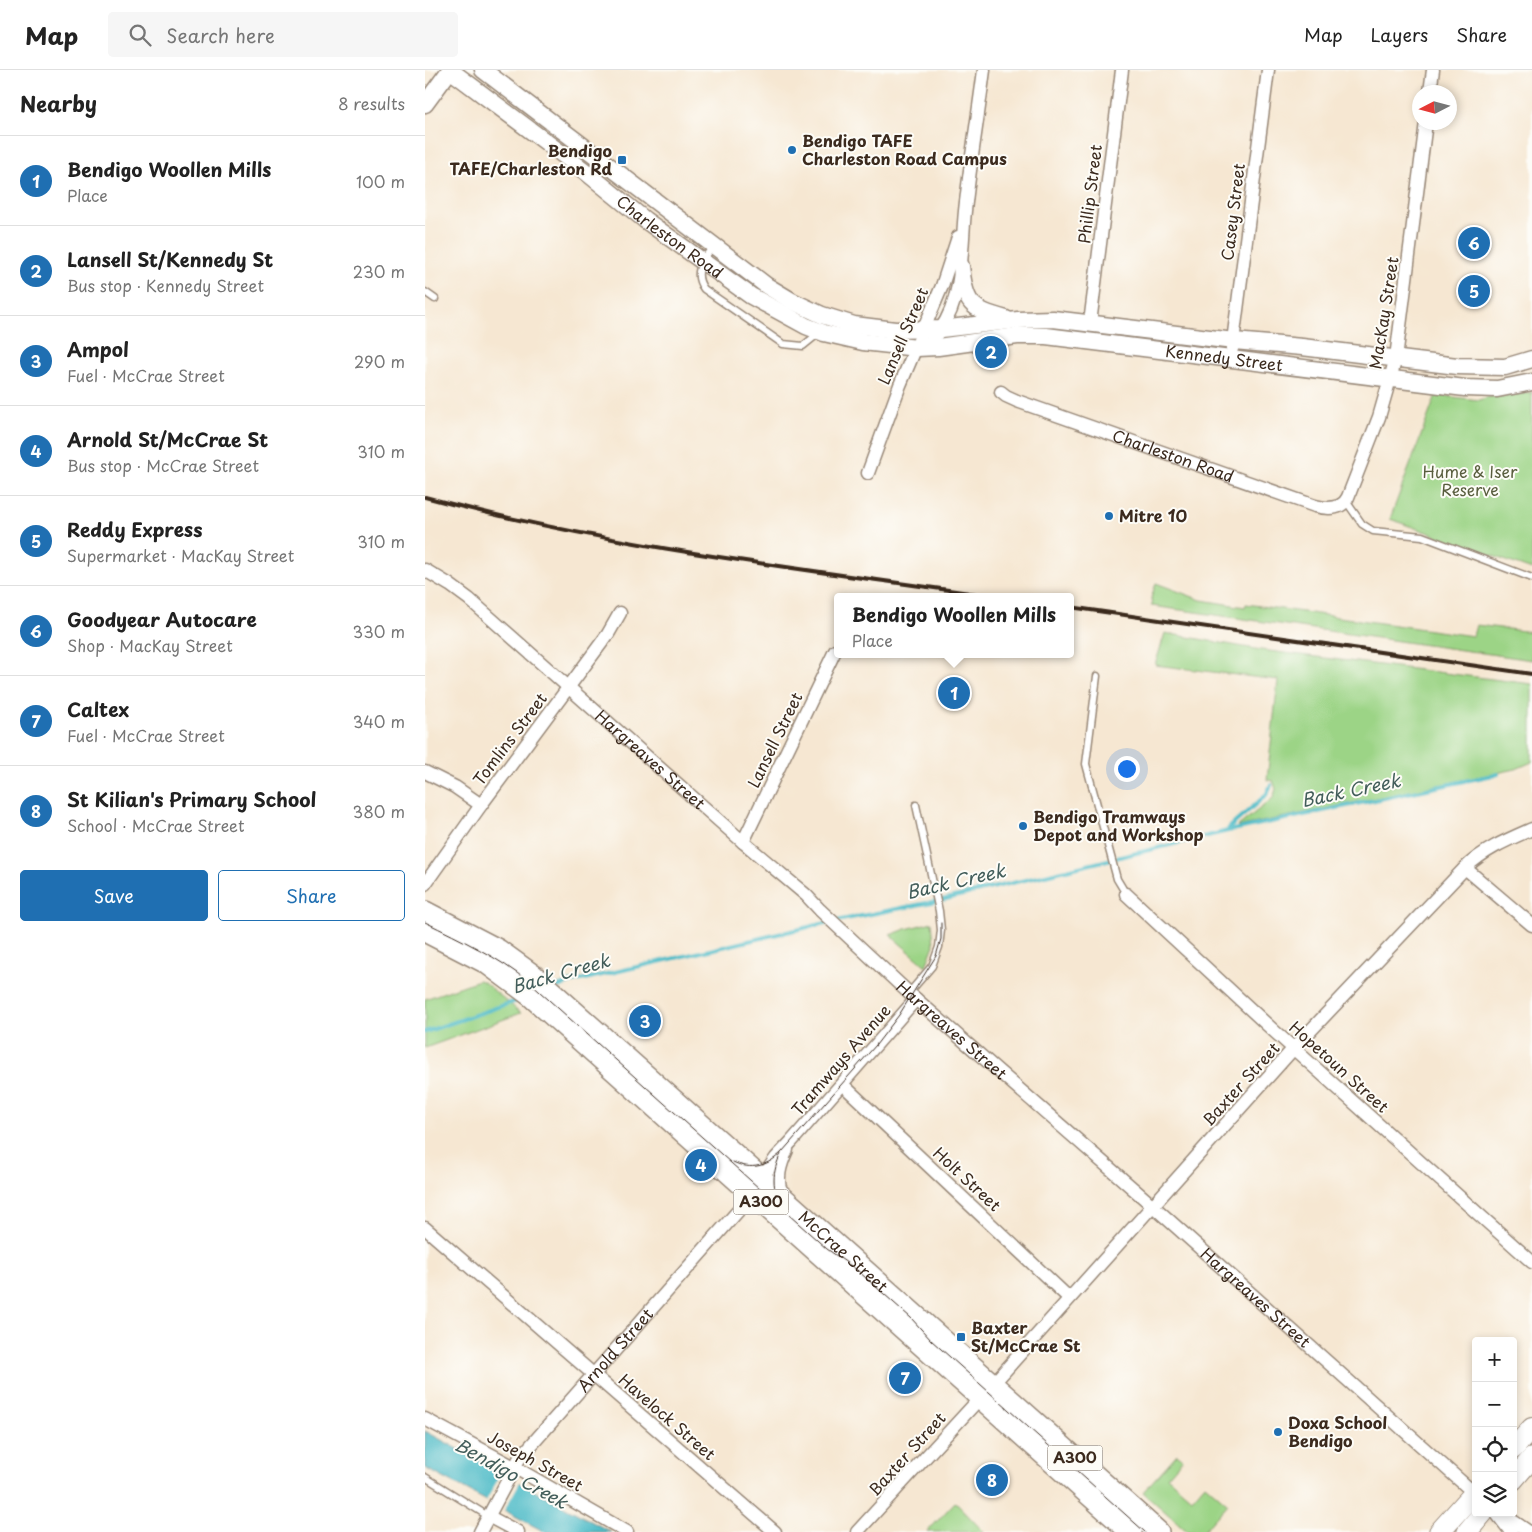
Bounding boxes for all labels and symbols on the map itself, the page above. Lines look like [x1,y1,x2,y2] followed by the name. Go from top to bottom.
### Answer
[1412,85,1457,130] north arrow
[802,128,1007,170] place label: Bendigo TAFE Charleston Road Campus
[450,138,612,180] place label: Bendigo TAFE/Charleston Rd
[1071,143,1107,245] street label: Phillip Street
[786,144,798,156] marker: Bendigo TAFE Charleston Road Campus
[616,154,628,166] marker: Bendigo TAFE/Charleston Rd
[1214,162,1250,262] street label: Casey Street
[612,189,729,284] street label: Charleston Road
[1458,224,1490,262] pin: 6
[1362,254,1404,371] street label: MacKay Street
[1458,272,1490,310] pin: 5
[871,283,934,388] street label: Lansell Street
[975,333,1007,371] pin: 2
[1164,338,1285,376] street label: Kennedy Street
[1109,423,1238,488] street label: Charleston Road
[1423,459,1518,501] park label: Hume & Iser Reserve
[1119,503,1187,527] place label: Mitre 10
[1103,510,1115,522] marker: Mitre 10
[938,674,970,712] pin: 1
[466,687,552,790] street label: Tomlins Street
[741,687,808,791] street label: Lansell Street
[591,704,712,815] street label: Hargreaves Street
[1114,756,1140,782] your location
[1299,766,1404,813] water label: Back Creek
[1033,804,1203,846] place label: Bendigo Tramways Depot and Workshop
[1017,820,1029,832] marker: Bendigo Tramways Depot and Workshop
[904,856,1009,905] water label: Back Creek
[508,945,614,999] water label: Back Creek
[892,974,1013,1085] street label: Hargreaves Street
[785,998,896,1120] street label: Tramways Avenue
[629,1002,661,1040] pin: 3
[1285,1015,1395,1118] street label: Hopetoun Street
[1196,1036,1285,1131] street label: Baxter Street
[928,1141,1007,1216] street label: Holt Street
[685,1146,717,1184] pin: 4
[733,1190,789,1214] road number: A300
[794,1204,894,1298] street label: McCrae Street
[1196,1241,1317,1353] street label: Hargreaves Street
[571,1302,658,1397] street label: Arnold Street
[971,1315,1081,1357] place label: Baxter St/McCrae St
[955,1331,967,1343] marker: Baxter St/McCrae St
[889,1359,921,1397] pin: 7
[614,1367,722,1465] street label: Havelock Street
[862,1406,951,1501] street label: Baxter Street
[1288,1410,1387,1452] place label: Doxa School Bendigo
[483,1424,588,1496] street label: Joseph Street
[1272,1426,1284,1438] marker: Doxa School Bendigo
[450,1431,574,1515] water label: Bendigo Creek
[1047,1446,1103,1470] road number: A300
[976,1461,1008,1499] pin: 8

